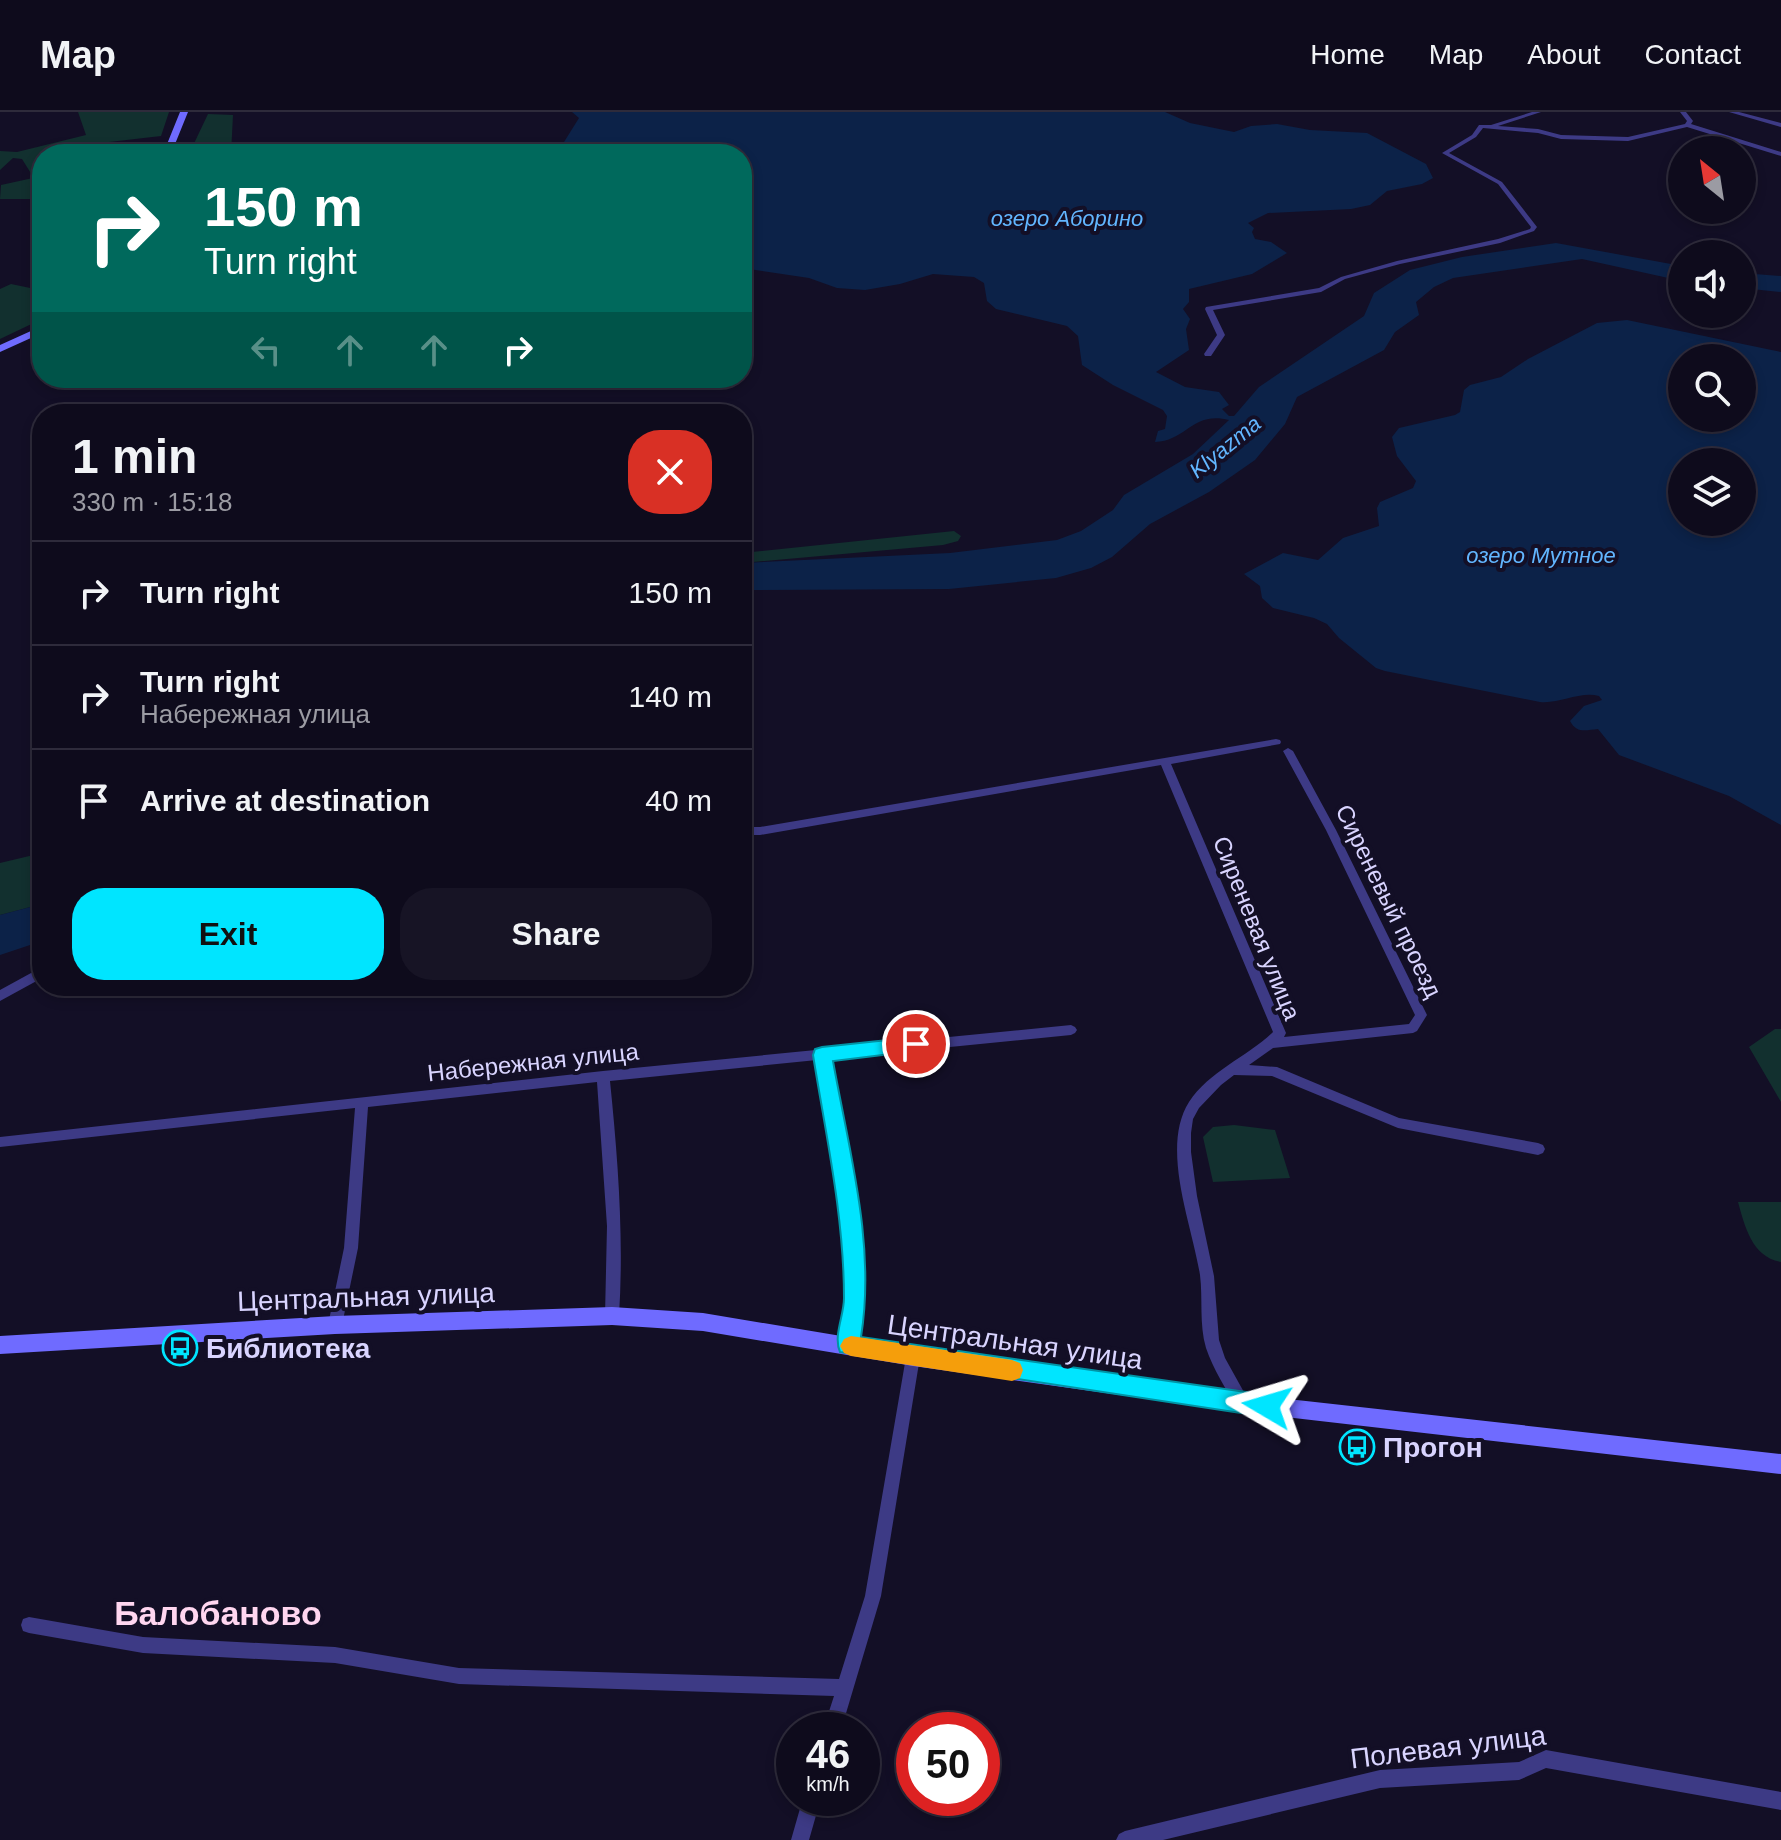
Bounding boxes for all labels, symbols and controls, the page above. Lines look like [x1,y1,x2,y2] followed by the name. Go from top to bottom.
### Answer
[40,34,116,76] text: Map
[1310,39,1385,70] text: Home
[1429,39,1483,70] text: Map
[1527,39,1601,70] text: About
[1645,39,1741,70] text: Contact
[1668,136,1756,224] north arrow
[1668,136,1756,536] map controls
[204,175,363,238] text: 150 m
[72,176,176,280] icon: right
[991,206,1143,231] water label: озеро Аборино
[1668,240,1756,328] button: sound
[204,241,357,282] text: Turn right
[244,328,288,372] icon: left
[328,328,372,372] icon: ahead
[412,328,456,372] icon: ahead
[496,328,540,372] icon: right
[1668,344,1756,432] button: search
[1184,411,1266,483] water label: Klyazma
[72,430,197,483] text: 1 min
[628,430,712,514] button: close
[1668,448,1756,536] button: layers
[72,487,232,517] text: 330 m · 15:18
[1466,543,1616,568] water label: озеро Мутное
[72,571,116,615] icon: right
[140,576,279,609] text: Turn right
[629,576,712,609] text: 150 m
[140,665,279,698] text: Turn right
[72,675,116,719] icon: right
[629,680,712,713] text: 140 m
[140,699,370,729] text: Набережная улица
[72,779,116,823] icon: arrive
[140,784,430,817] text: Arrive at destination
[645,784,712,817] text: 40 m
[1331,800,1447,1002] street label: Сиреневый проезд
[1208,832,1306,1024] street label: Сиреневая улица
[72,888,384,980] button: Exit
[400,888,712,980] button: Share
[882,1010,950,1078] pin
[894,1022,938,1066] icon: arrive
[426,1037,641,1087] street label: Набережная улица
[237,1277,496,1317] street label: Центральная улица
[885,1309,1145,1375] street label: Центральная улица
[161,1329,199,1367] bus stop icon: Библиотека
[206,1333,371,1364] place label: Библиотека
[1225,1364,1309,1448] position arrow
[1338,1428,1376,1466] bus stop icon: Прогон
[1383,1432,1483,1463] place label: Прогон
[114,1594,322,1632] district label: Балобаново
[896,1712,1000,1816] speed limit sign: 50
[1348,1720,1548,1774] street label: Полевая улица
[806,1732,850,1776] text: 46
[806,1773,850,1795] text: km/h

